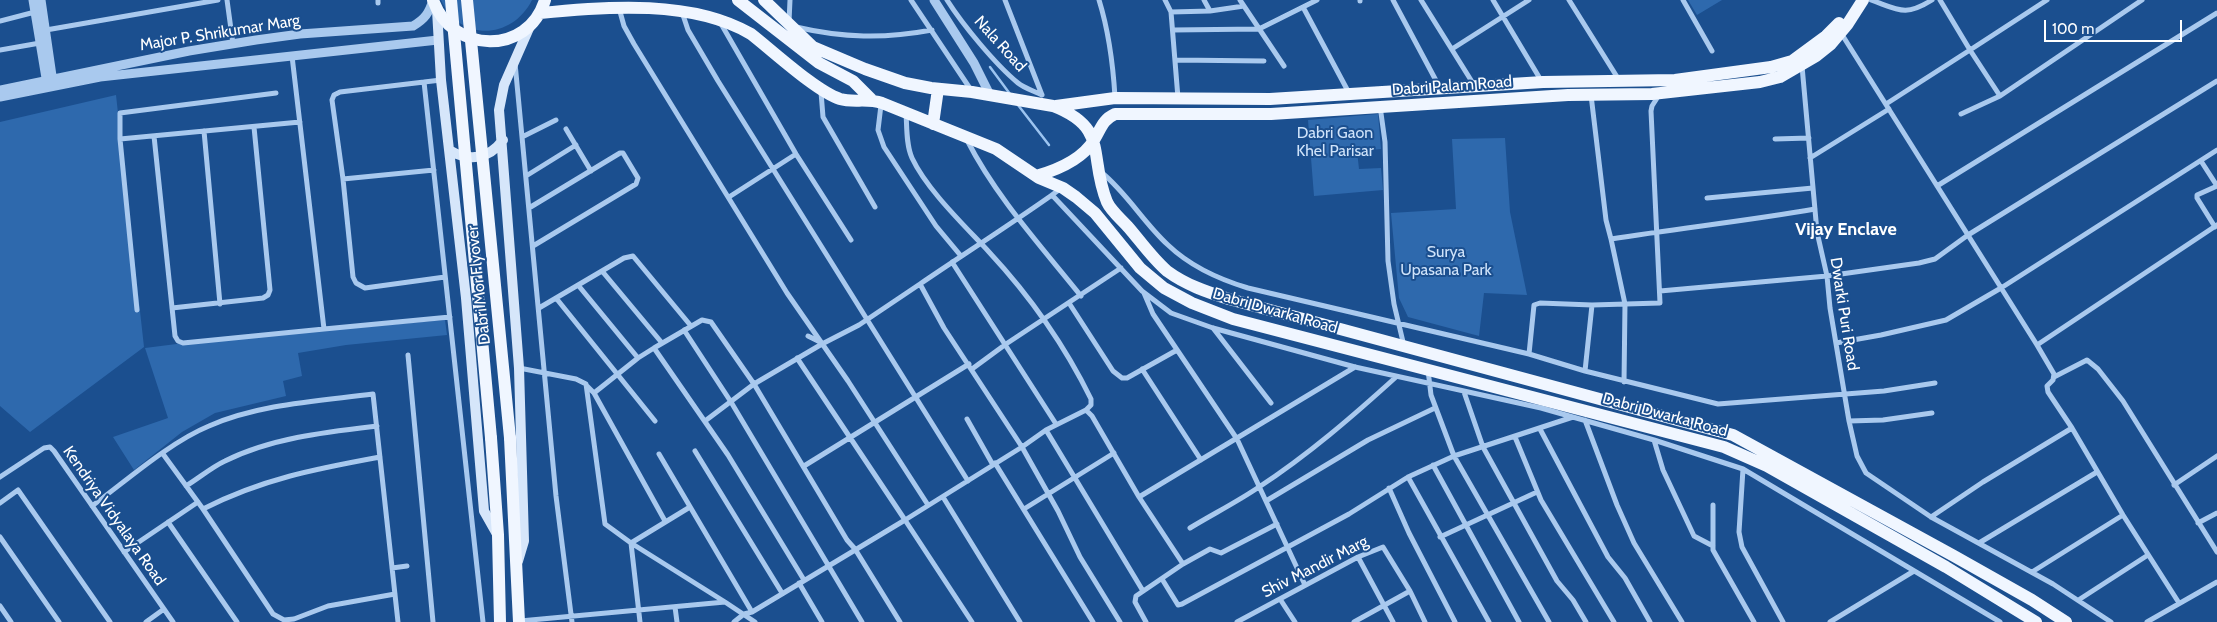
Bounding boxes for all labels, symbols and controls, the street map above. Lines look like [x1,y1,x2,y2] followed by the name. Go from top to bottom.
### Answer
[2047,10,2184,42] scale bar
[138,11,302,55] street label: Major P. Shrikumar Marg
[970,12,1030,76] street label: Nala Road
[2052,20,2094,38] text: 100 m
[1391,72,1513,100] street label: Dabri Palam Road
[1296,123,1374,161] park label: Dabri Gaon Khel Parisar
[1795,219,1897,241] district label: Vijay Enclave
[463,224,495,346] street label: Dabri Mor Flyover
[1400,242,1492,280] park label: Surya Upasana Park
[1826,256,1862,372] street label: Dwarki Puri Road
[1210,284,1340,338] street label: Dabri Dwarka Road
[1600,389,1730,441] street label: Dabri Dwarka Road
[59,443,169,589] street label: Kendriya Vidyalaya Road
[1259,532,1371,602] street label: Shiv Mandir Marg

